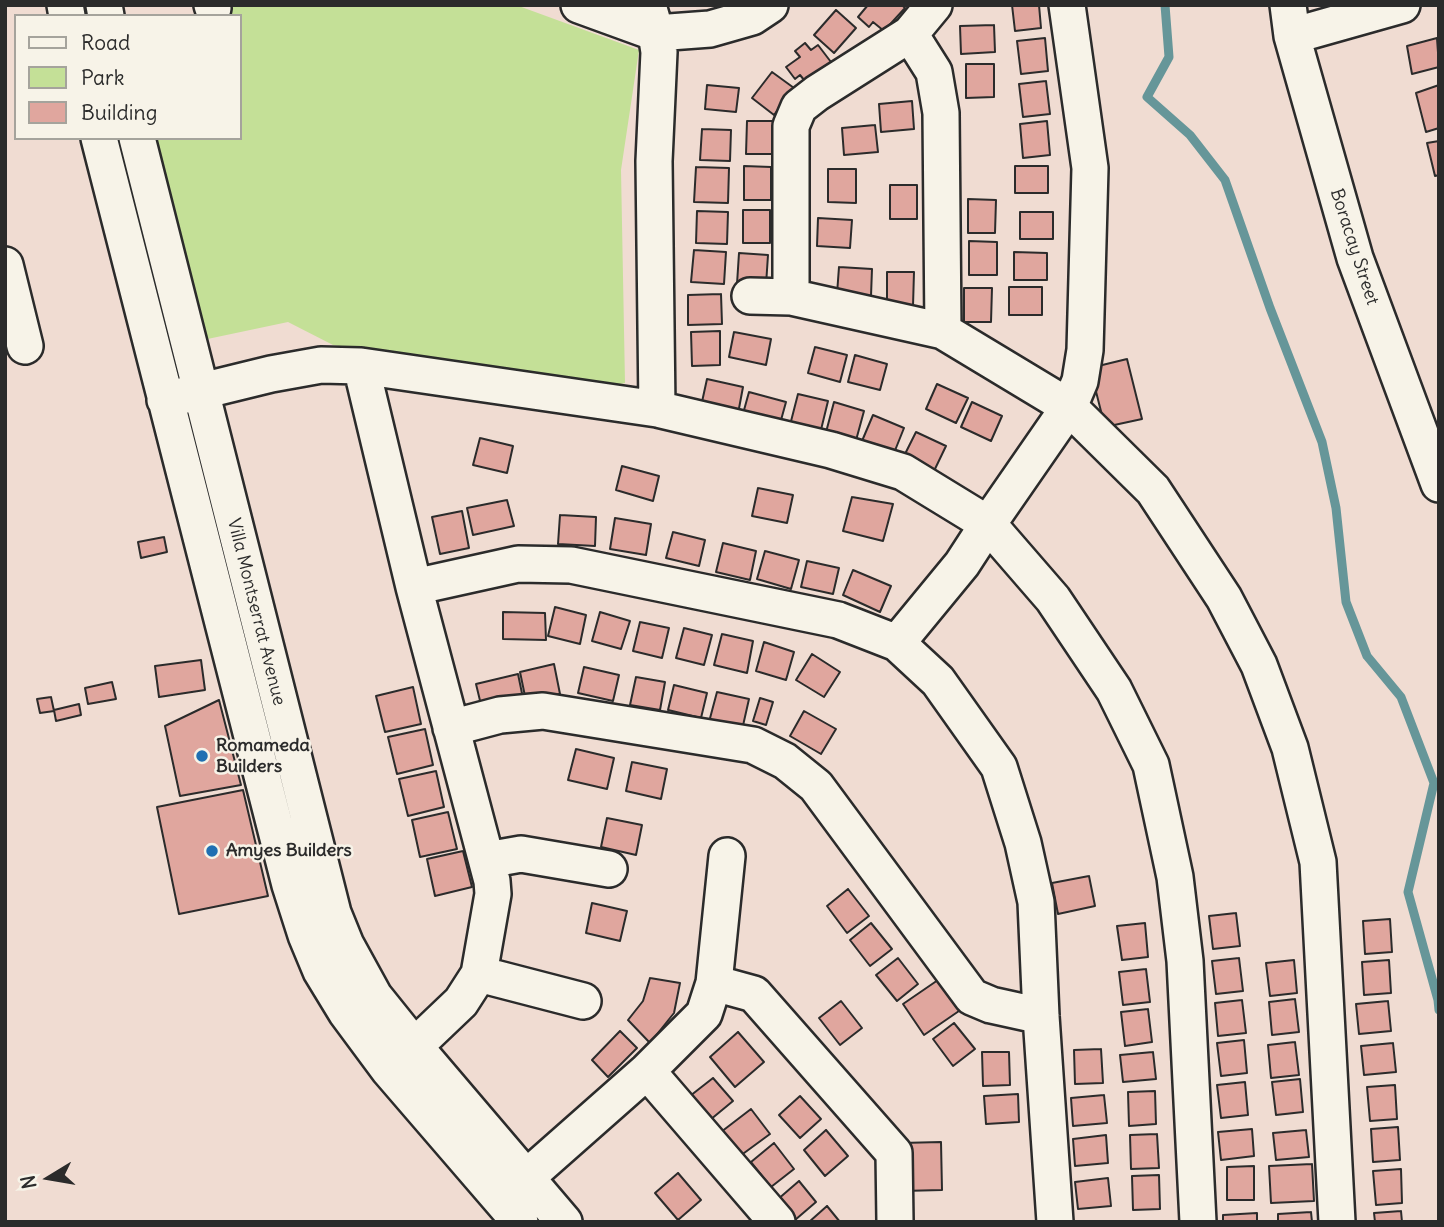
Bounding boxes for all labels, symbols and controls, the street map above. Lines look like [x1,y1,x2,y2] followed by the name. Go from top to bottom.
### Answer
[14,14,242,140] legend
[81,29,130,56] text: Road
[81,64,124,91] text: Park
[81,99,157,126] text: Building
[1325,186,1383,308] street label: Boracay Street
[222,516,290,708] street label: Villa Montserrat Avenue
[216,735,310,778] place label: Romameda Builders
[194,748,210,764] marker: Romameda Builders
[226,840,352,862] place label: Amyes Builders
[204,843,220,859] marker: Amyes Builders
[14,1143,84,1213] north arrow
[15,1173,41,1191] text: N

